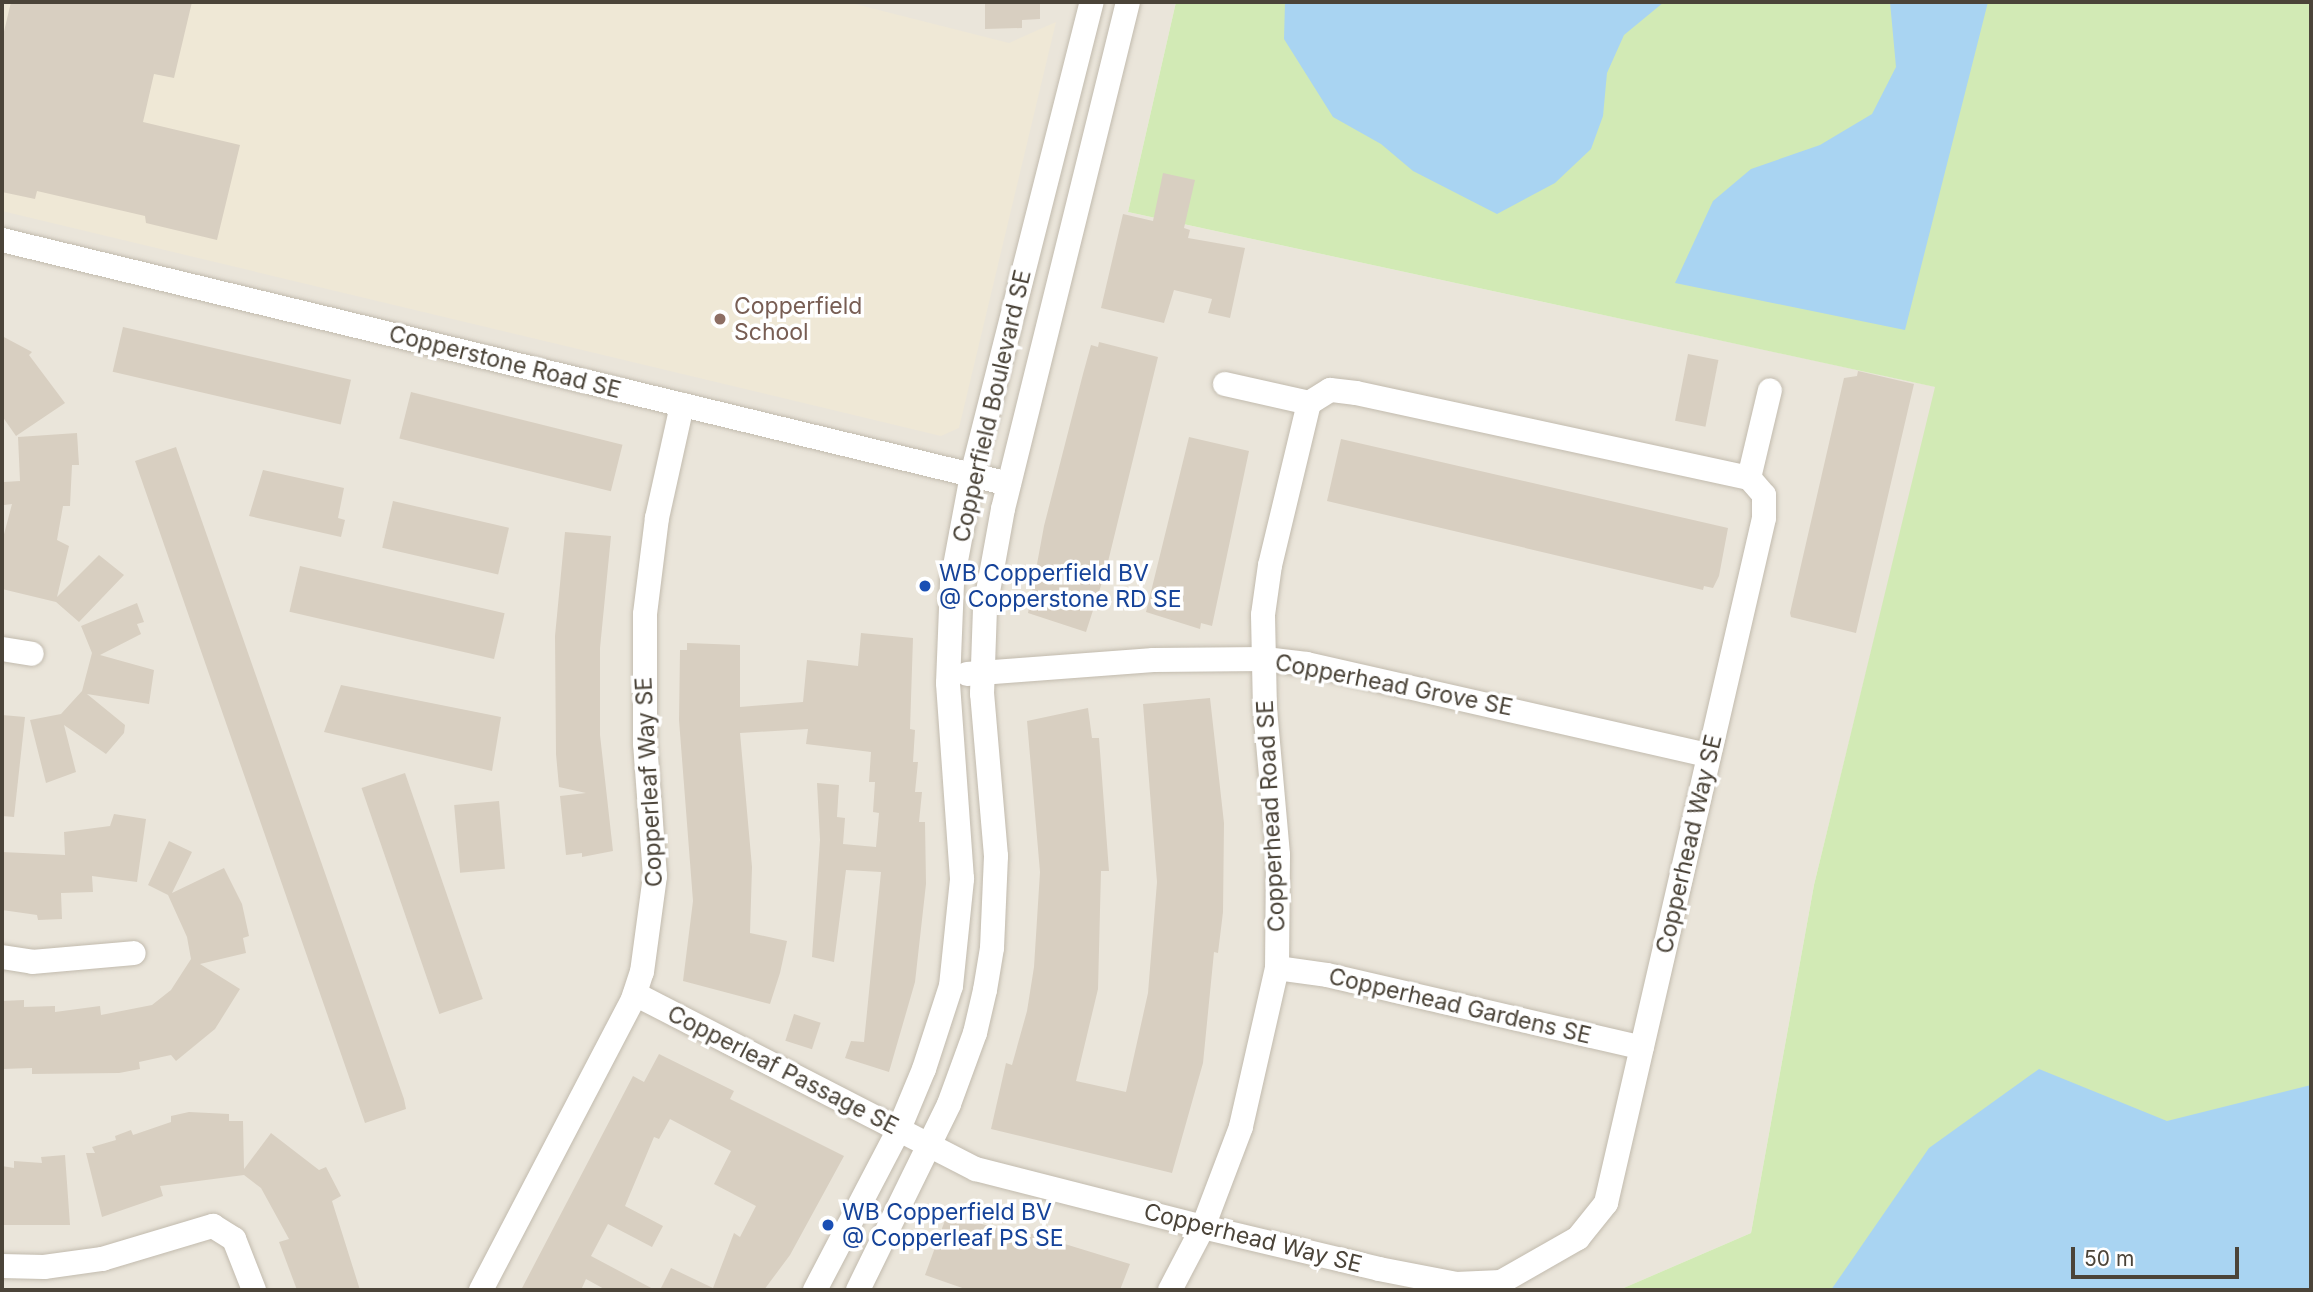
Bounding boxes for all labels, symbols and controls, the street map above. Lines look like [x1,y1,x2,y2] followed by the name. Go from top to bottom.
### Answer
[947,267,1037,545] street label: Copperfield Boulevard SE
[734,292,862,346] place label: Copperfield School
[712,311,728,327] marker: Copperfield School
[386,320,624,404] street label: Copperstone Road SE
[939,559,1182,613] place label: WB Copperfield BV @ Copperstone RD SE
[917,578,933,594] marker: WB Copperfield BV @ Copperstone RD SE
[1273,648,1515,722] street label: Copperhead Grove SE
[630,676,668,888] street label: Copperleaf Way SE
[1251,699,1291,933] street label: Copperhead Road SE
[1650,732,1728,956] street label: Copperhead Way SE
[1326,962,1594,1050] street label: Copperhead Gardens SE
[663,1000,903,1140] street label: Copperleaf Passage SE
[842,1198,1063,1252] place label: WB Copperfield BV @ Copperleaf PS SE
[1141,1198,1365,1278] street label: Copperhead Way SE
[820,1217,836,1233] marker: WB Copperfield BV @ Copperleaf PS SE
[2075,1232,2243,1276] scale bar
[2084,1246,2134,1271] text: 50 m

